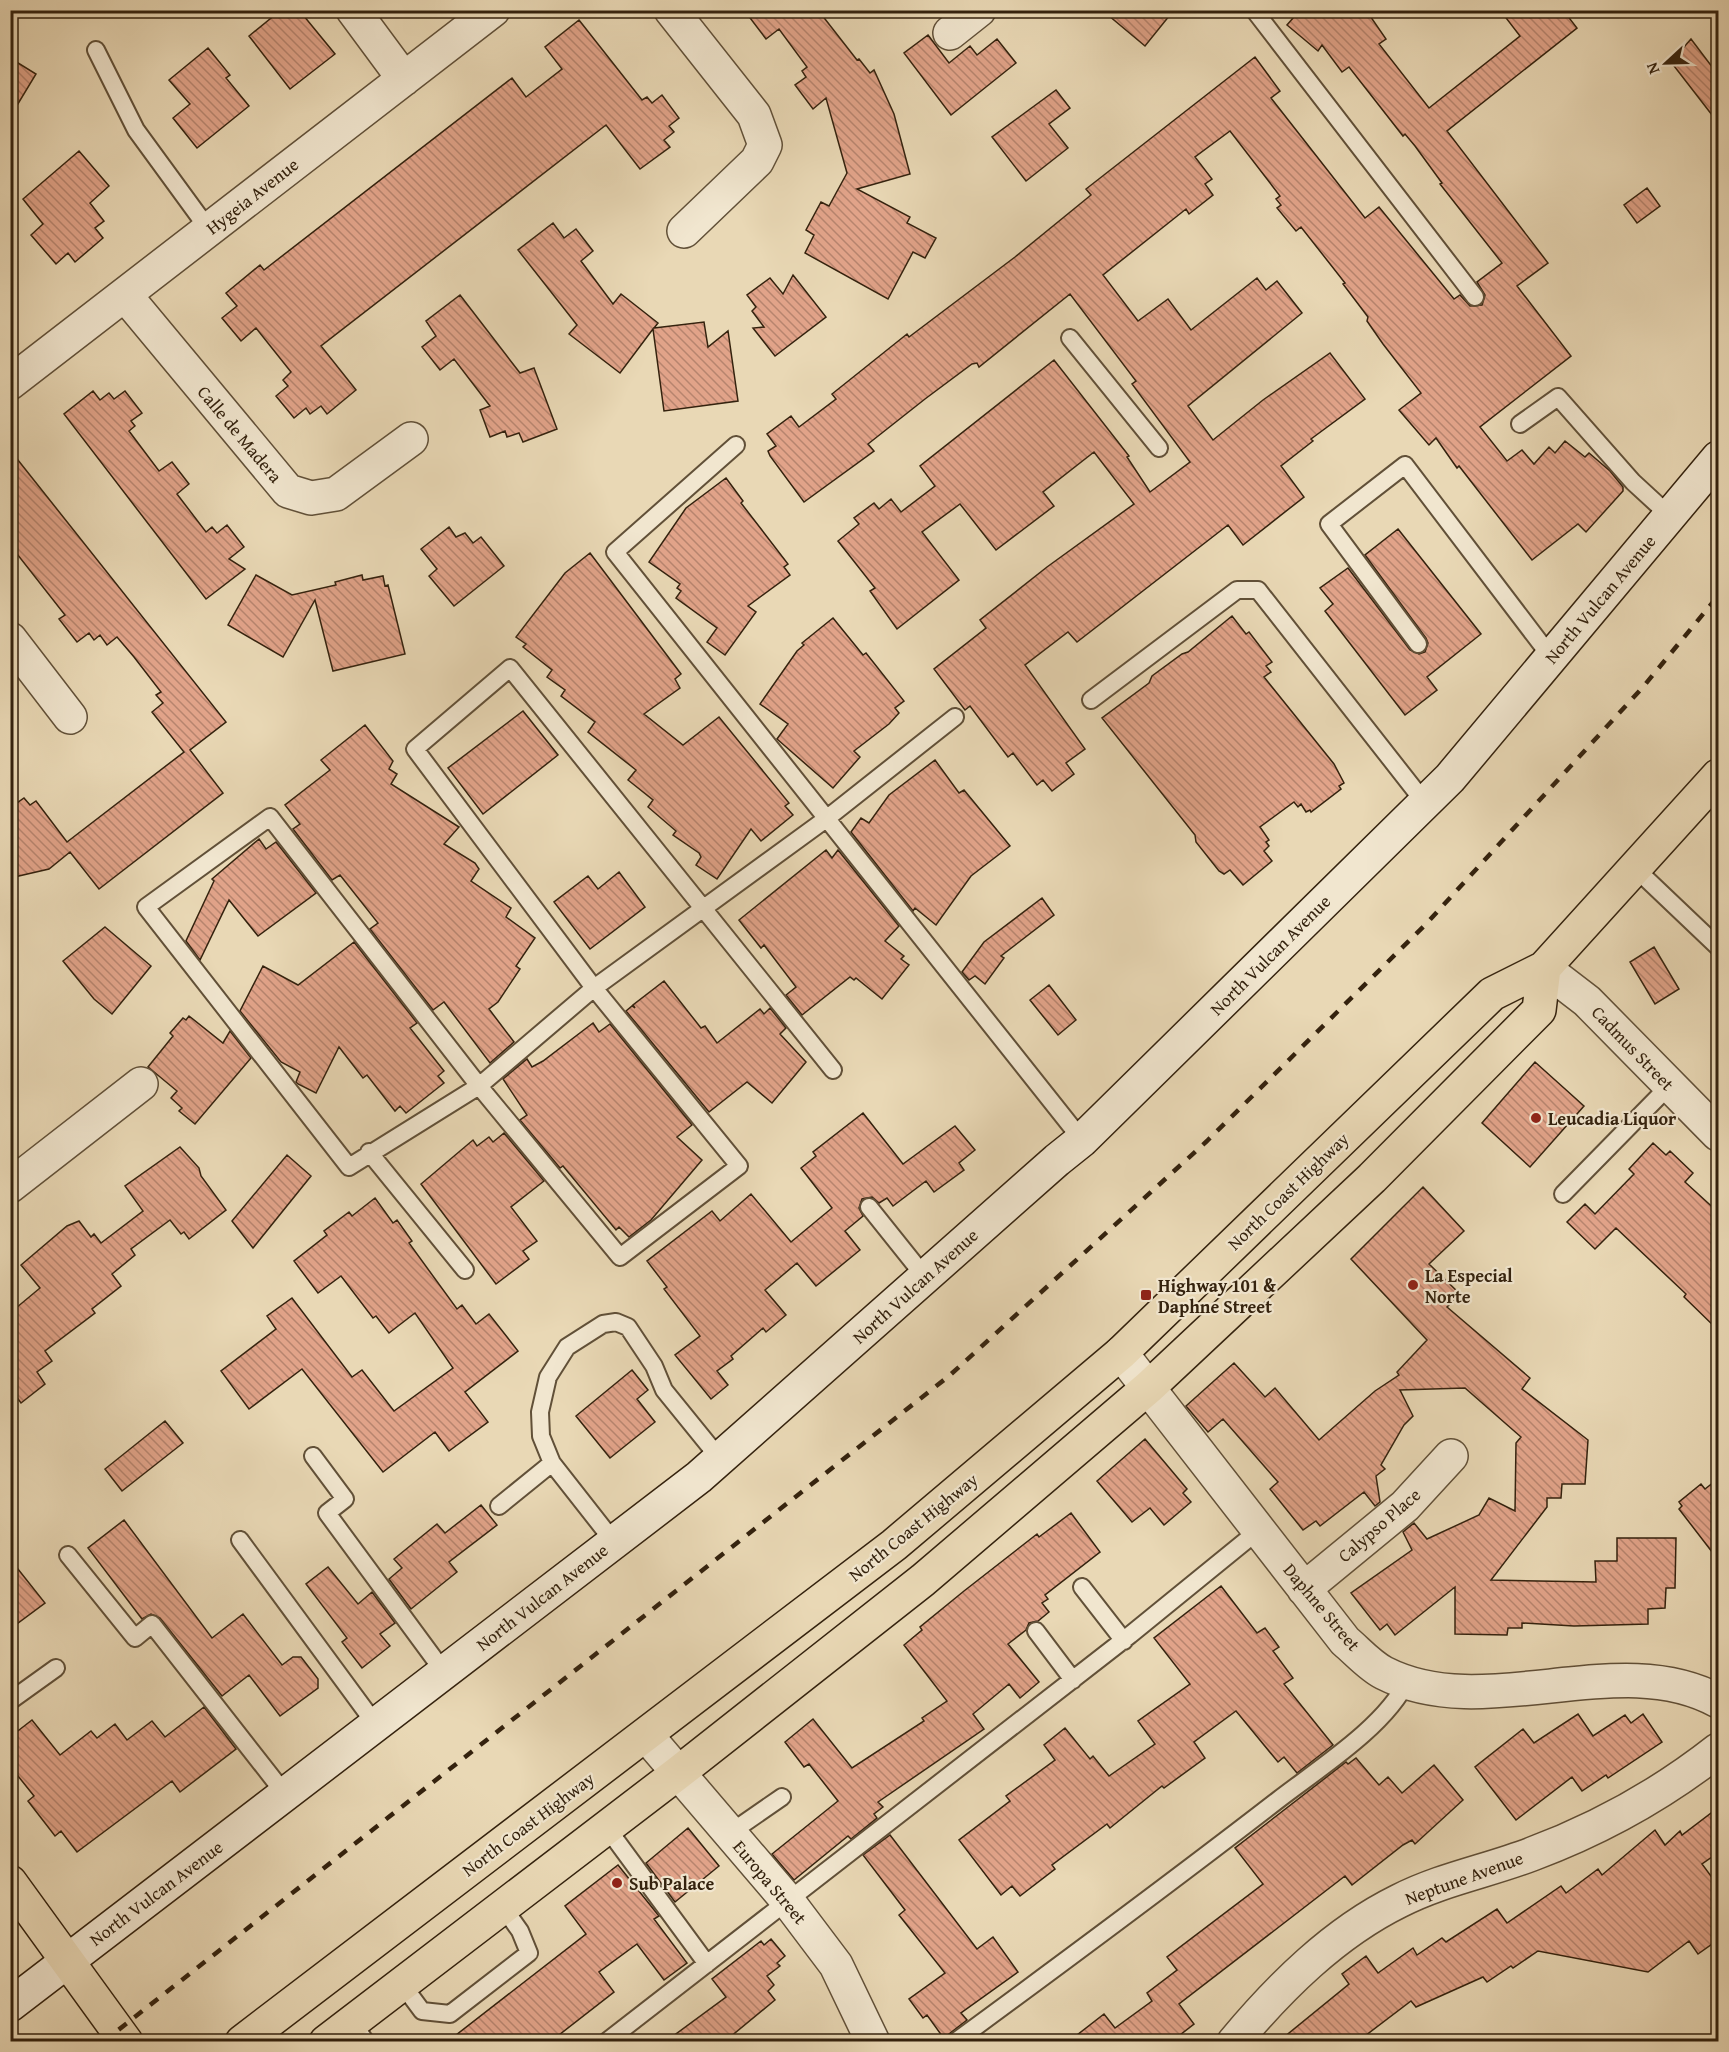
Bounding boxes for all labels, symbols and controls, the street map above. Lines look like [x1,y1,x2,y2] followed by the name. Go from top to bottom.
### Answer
[1636,33,1696,93] north arrow
[1639,59,1665,78] text: N
[200,151,304,241] street label: Hygeia Avenue
[191,379,289,489] street label: Calle de Madera
[1538,529,1662,669] street label: North Vulcan Avenue
[1203,888,1337,1022] street label: North Vulcan Avenue
[1585,999,1681,1097] street label: Cadmus Street
[1548,1105,1677,1132] place label: Leucadia Liquor
[1529,1111,1543,1125] marker: Leucadia Liquor
[1221,1126,1355,1256] street label: North Coast Highway
[846,1222,984,1350] street label: North Vulcan Avenue
[1425,1262,1513,1310] place label: La Especial Norte
[1158,1272,1276,1320] place label: Highway 101 & Daphne Street
[1406,1278,1420,1292] marker: La Especial Norte
[1139,1288,1153,1302] marker: Highway 101 & Daphne Street
[842,1466,984,1588] street label: North Coast Highway
[1332,1481,1426,1569] street label: Calypso Place
[470,1537,614,1657] street label: North Vulcan Avenue
[1277,1557,1367,1657] street label: Daphne Street
[456,1765,600,1883] street label: North Coast Highway
[83,1834,229,1952] street label: North Vulcan Avenue
[727,1834,814,1931] street label: Europa Street
[1401,1844,1527,1912] street label: Neptune Avenue
[629,1870,714,1897] place label: Sub Palace
[610,1876,624,1890] marker: Sub Palace

